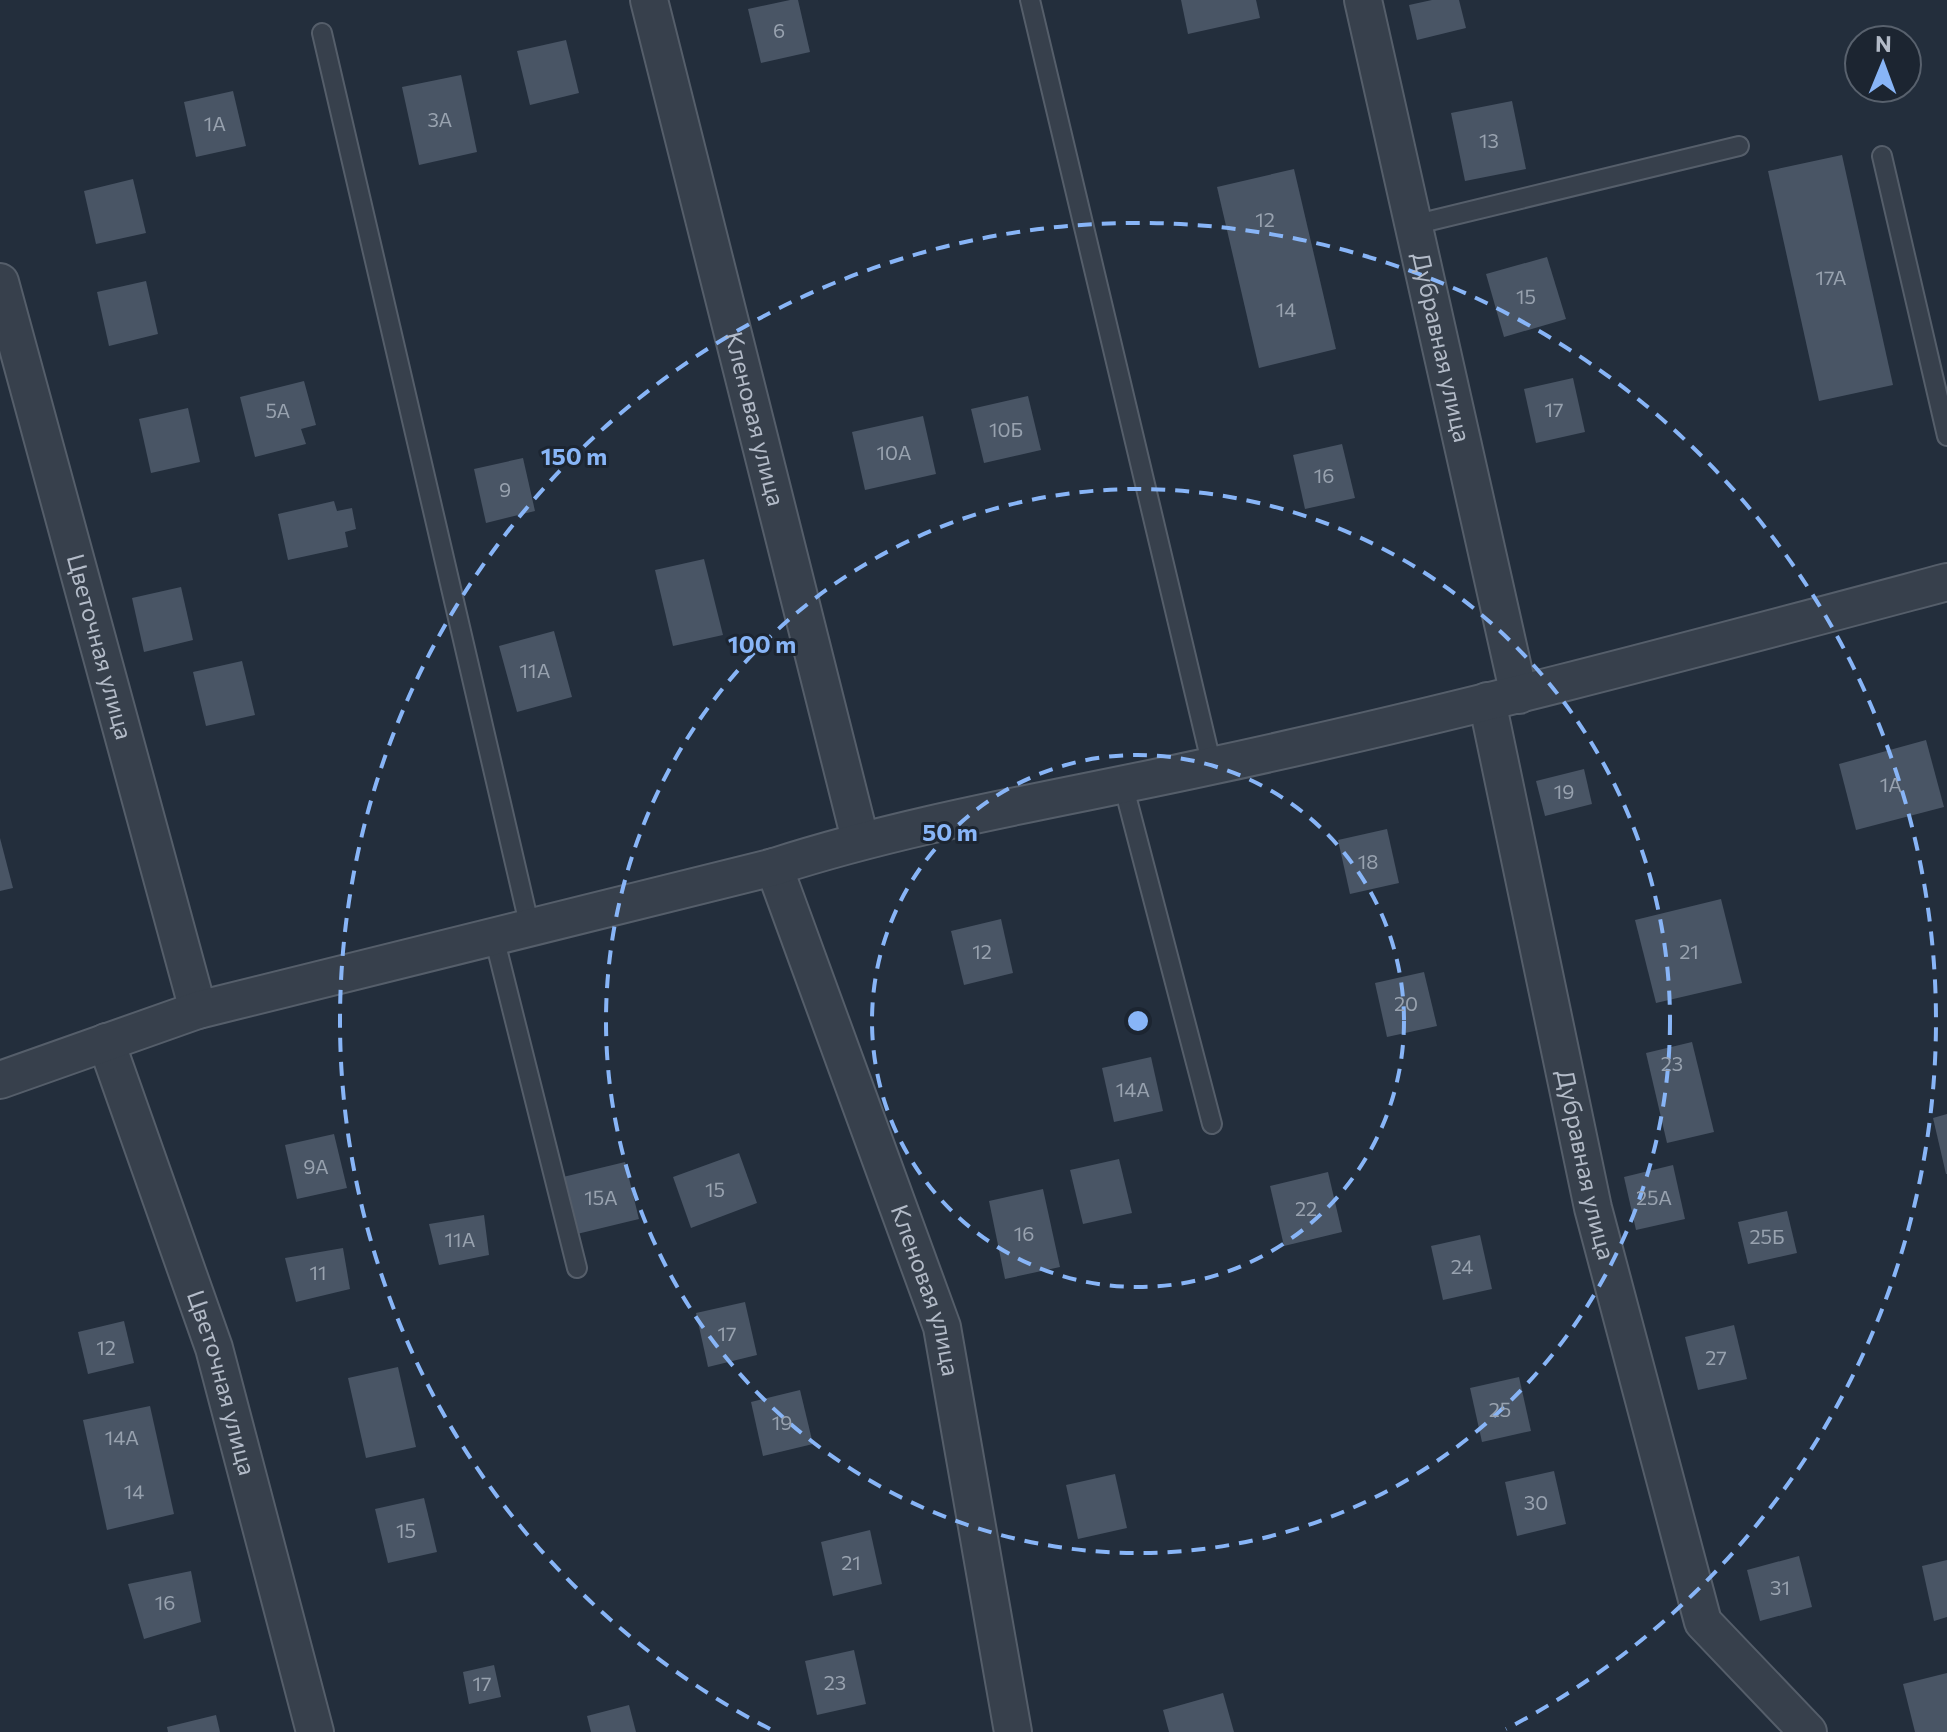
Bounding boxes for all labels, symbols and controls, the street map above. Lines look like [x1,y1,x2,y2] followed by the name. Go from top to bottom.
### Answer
[773,18,785,42] house number: 6
[1843,24,1923,104] north arrow
[1875,30,1892,57] text: N
[428,107,453,131] house number: 3А
[204,111,226,135] house number: 1А
[1479,128,1499,152] house number: 13
[1255,207,1275,231] house number: 12
[1407,249,1478,445] street label: Дубравная улица
[1815,265,1847,289] house number: 17А
[1516,284,1536,308] house number: 15
[1276,297,1296,321] house number: 14
[720,328,792,509] street label: Кленовая улица
[1544,397,1564,421] house number: 17
[266,398,291,422] house number: 5А
[989,417,1023,441] house number: 10Б
[877,440,912,464] house number: 10А
[541,441,607,470] text: 150 m
[1314,463,1334,487] house number: 16
[499,477,511,501] house number: 9
[62,550,140,742] street label: Цветочная улица
[728,629,796,658] text: 100 m
[520,658,551,682] house number: 11А
[1880,772,1902,796] house number: 1А
[1554,779,1574,803] house number: 19
[922,817,978,846] text: 50 m
[1358,849,1378,873] house number: 18
[972,939,992,963] house number: 12
[1679,939,1699,963] house number: 21
[1394,991,1418,1015] house number: 20
[1124,1007,1152,1035] centre of rings
[1661,1051,1683,1075] house number: 23
[1551,1067,1622,1263] street label: Дубравная улица
[1116,1077,1150,1101] house number: 14А
[303,1154,329,1178] house number: 9А
[705,1177,725,1201] house number: 15
[584,1185,618,1209] house number: 15А
[1636,1185,1672,1209] house number: 25А
[1295,1196,1317,1220] house number: 22
[885,1200,966,1378] street label: Кленовая улица
[1014,1221,1034,1245] house number: 16
[1749,1224,1785,1248] house number: 25Б
[445,1227,476,1251] house number: 11А
[1451,1254,1473,1278] house number: 24
[309,1260,327,1284] house number: 11
[182,1286,263,1478] street label: Цветочная улица
[717,1321,737,1345] house number: 17
[96,1335,116,1359] house number: 12
[1705,1345,1727,1369] house number: 27
[1489,1397,1511,1421] house number: 25
[772,1410,792,1434] house number: 19
[105,1425,139,1449] house number: 14А
[124,1479,144,1503] house number: 14
[1524,1490,1548,1514] house number: 30
[396,1518,416,1542] house number: 15
[841,1550,861,1574] house number: 21
[1770,1575,1790,1599] house number: 31
[155,1590,175,1614] house number: 16
[824,1670,846,1694] house number: 23
[472,1671,492,1695] house number: 17

